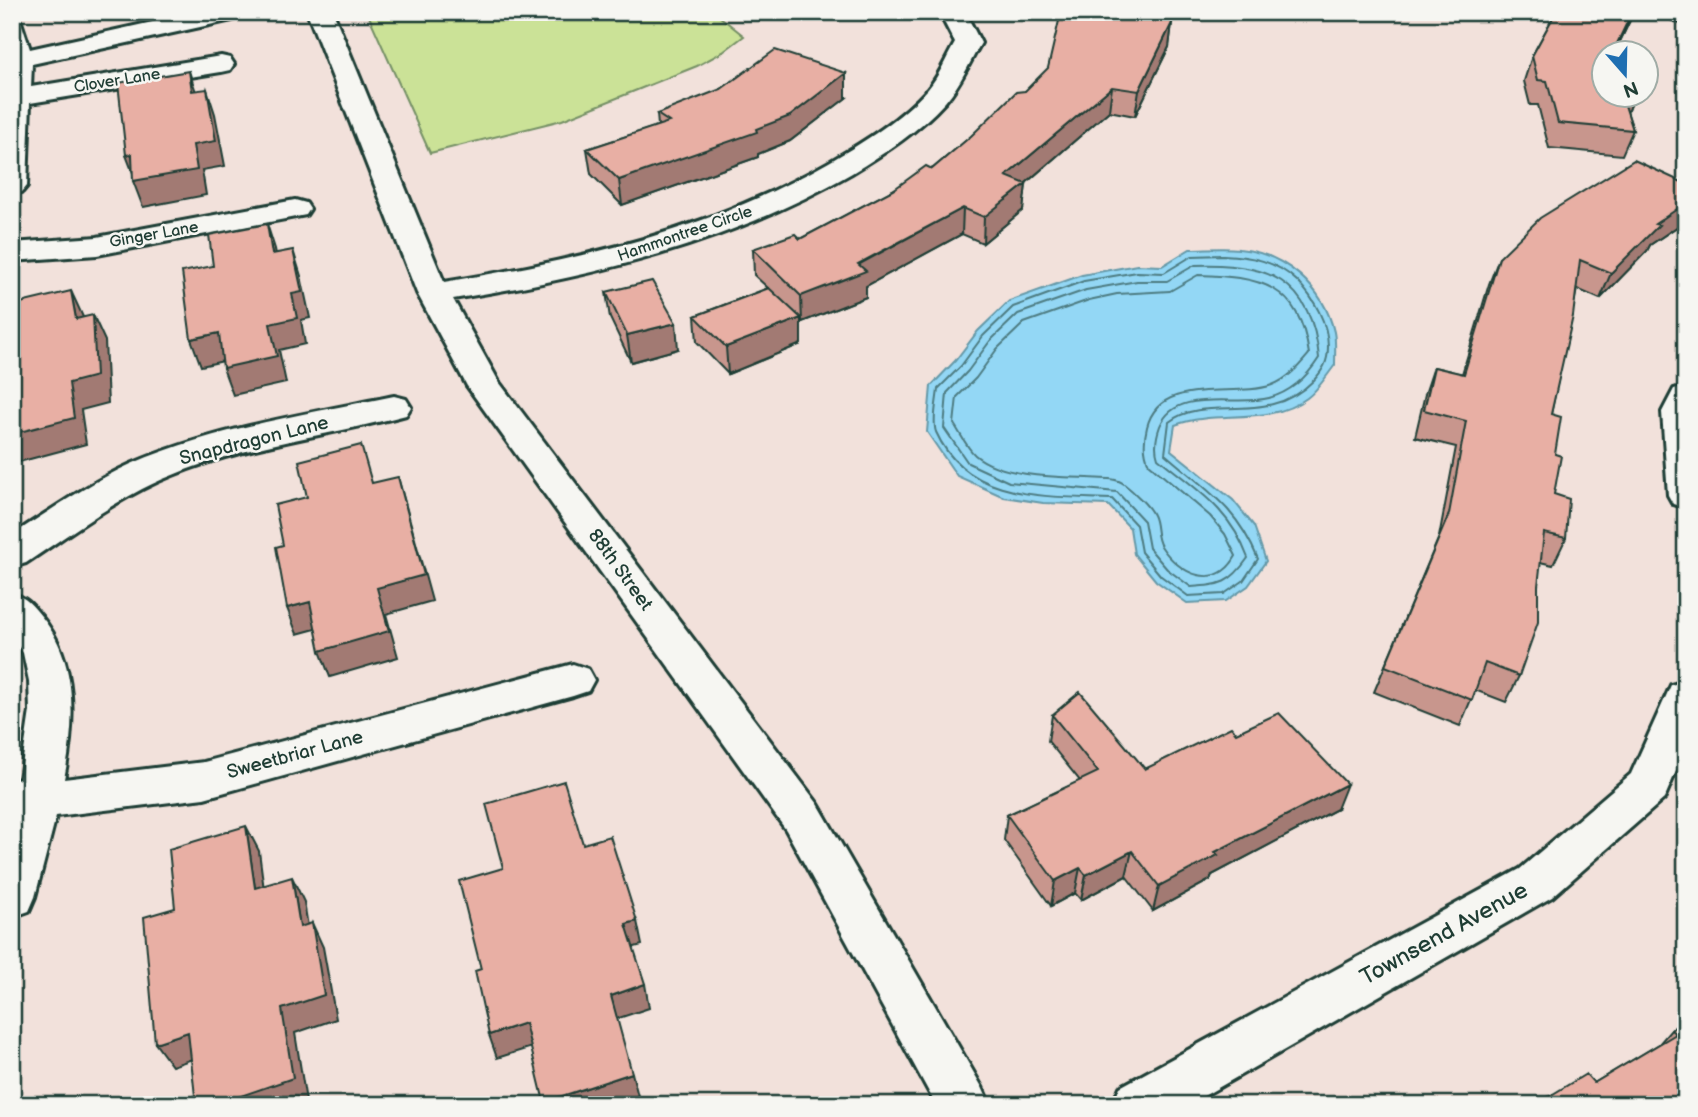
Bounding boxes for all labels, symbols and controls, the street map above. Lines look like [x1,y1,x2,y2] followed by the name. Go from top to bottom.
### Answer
[1590,38,1660,108] north arrow
[72,65,162,97] street label: Clover Lane
[1620,75,1641,102] text: N
[615,202,755,266] street label: Hammontree Circle
[108,218,200,252] street label: Ginger Lane
[177,411,331,471] street label: Snapdragon Lane
[583,525,657,615] street label: 88th Street
[224,726,366,784] street label: Sweetbriar Lane
[1355,876,1533,992] street label: Townsend Avenue

